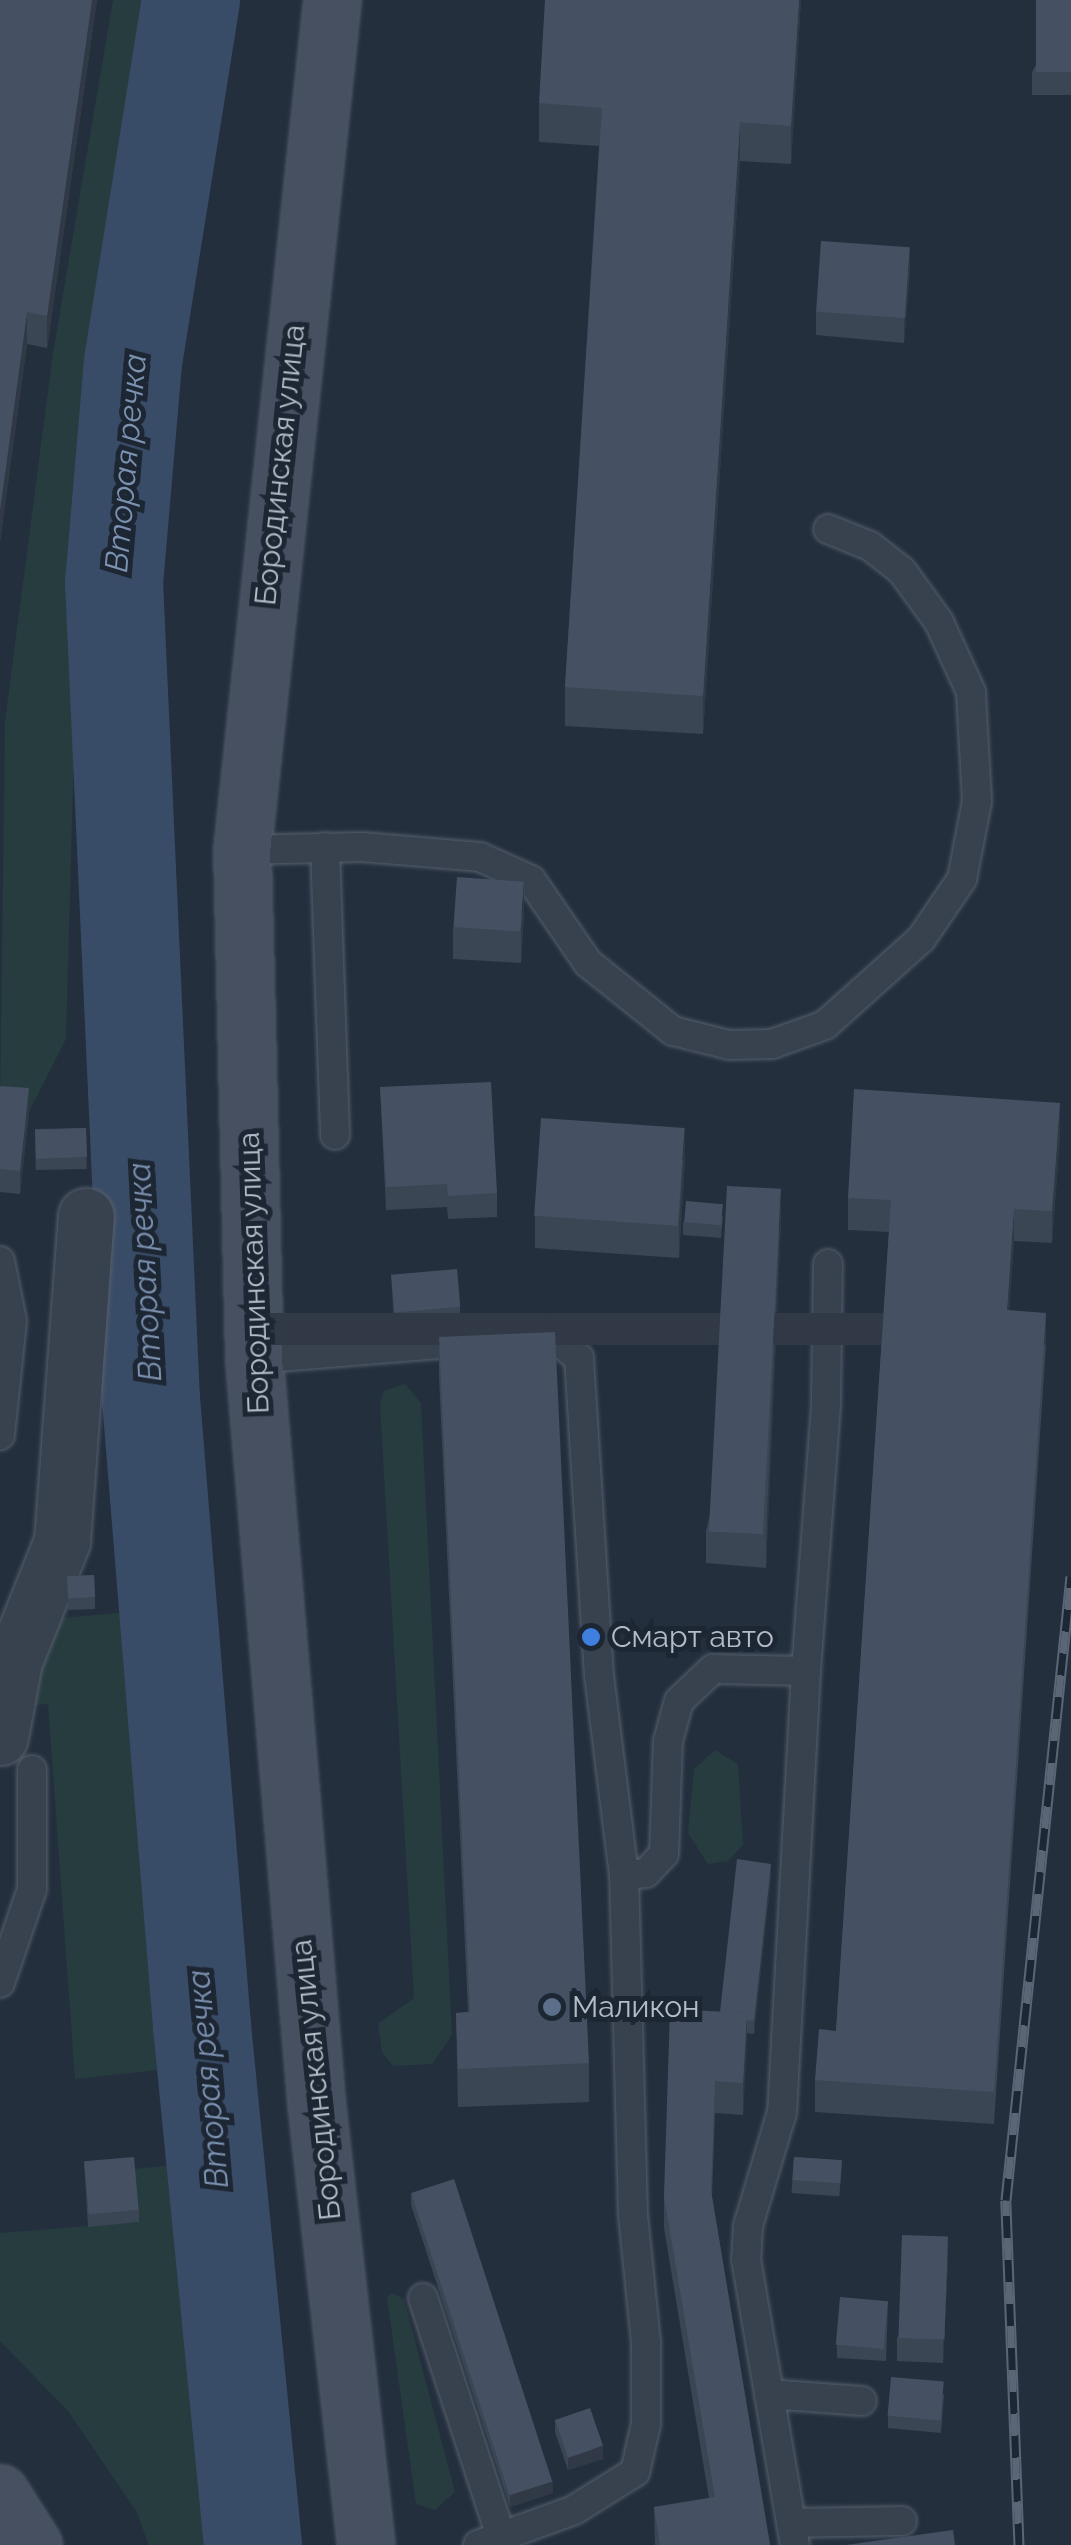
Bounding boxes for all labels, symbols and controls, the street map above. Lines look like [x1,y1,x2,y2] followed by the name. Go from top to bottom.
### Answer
[247,322,313,608] street label: Бородинская улица
[97,352,155,574] water label: Вторая речка
[231,1131,277,1415] street label: Бородинская улица
[120,1162,170,1382] water label: Вторая речка
[611,1619,774,1655] place label: Смарт авто
[580,1626,602,1648] marker: Смарт авто
[283,1937,349,2223] street label: Бородинская улица
[179,1968,237,2190] water label: Вторая речка
[572,1989,700,2025] place label: Маликон
[541,1996,563,2018] marker: Маликон

